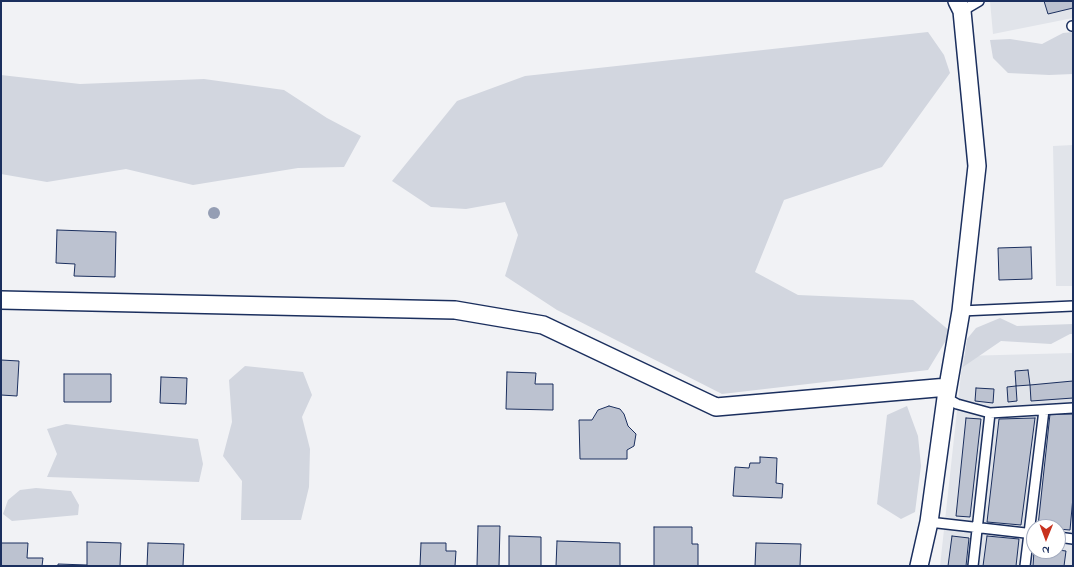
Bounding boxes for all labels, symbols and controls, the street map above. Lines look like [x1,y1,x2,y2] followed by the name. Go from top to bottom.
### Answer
[1026,519,1066,559] north arrow
[1042,542,1050,558] text: N

